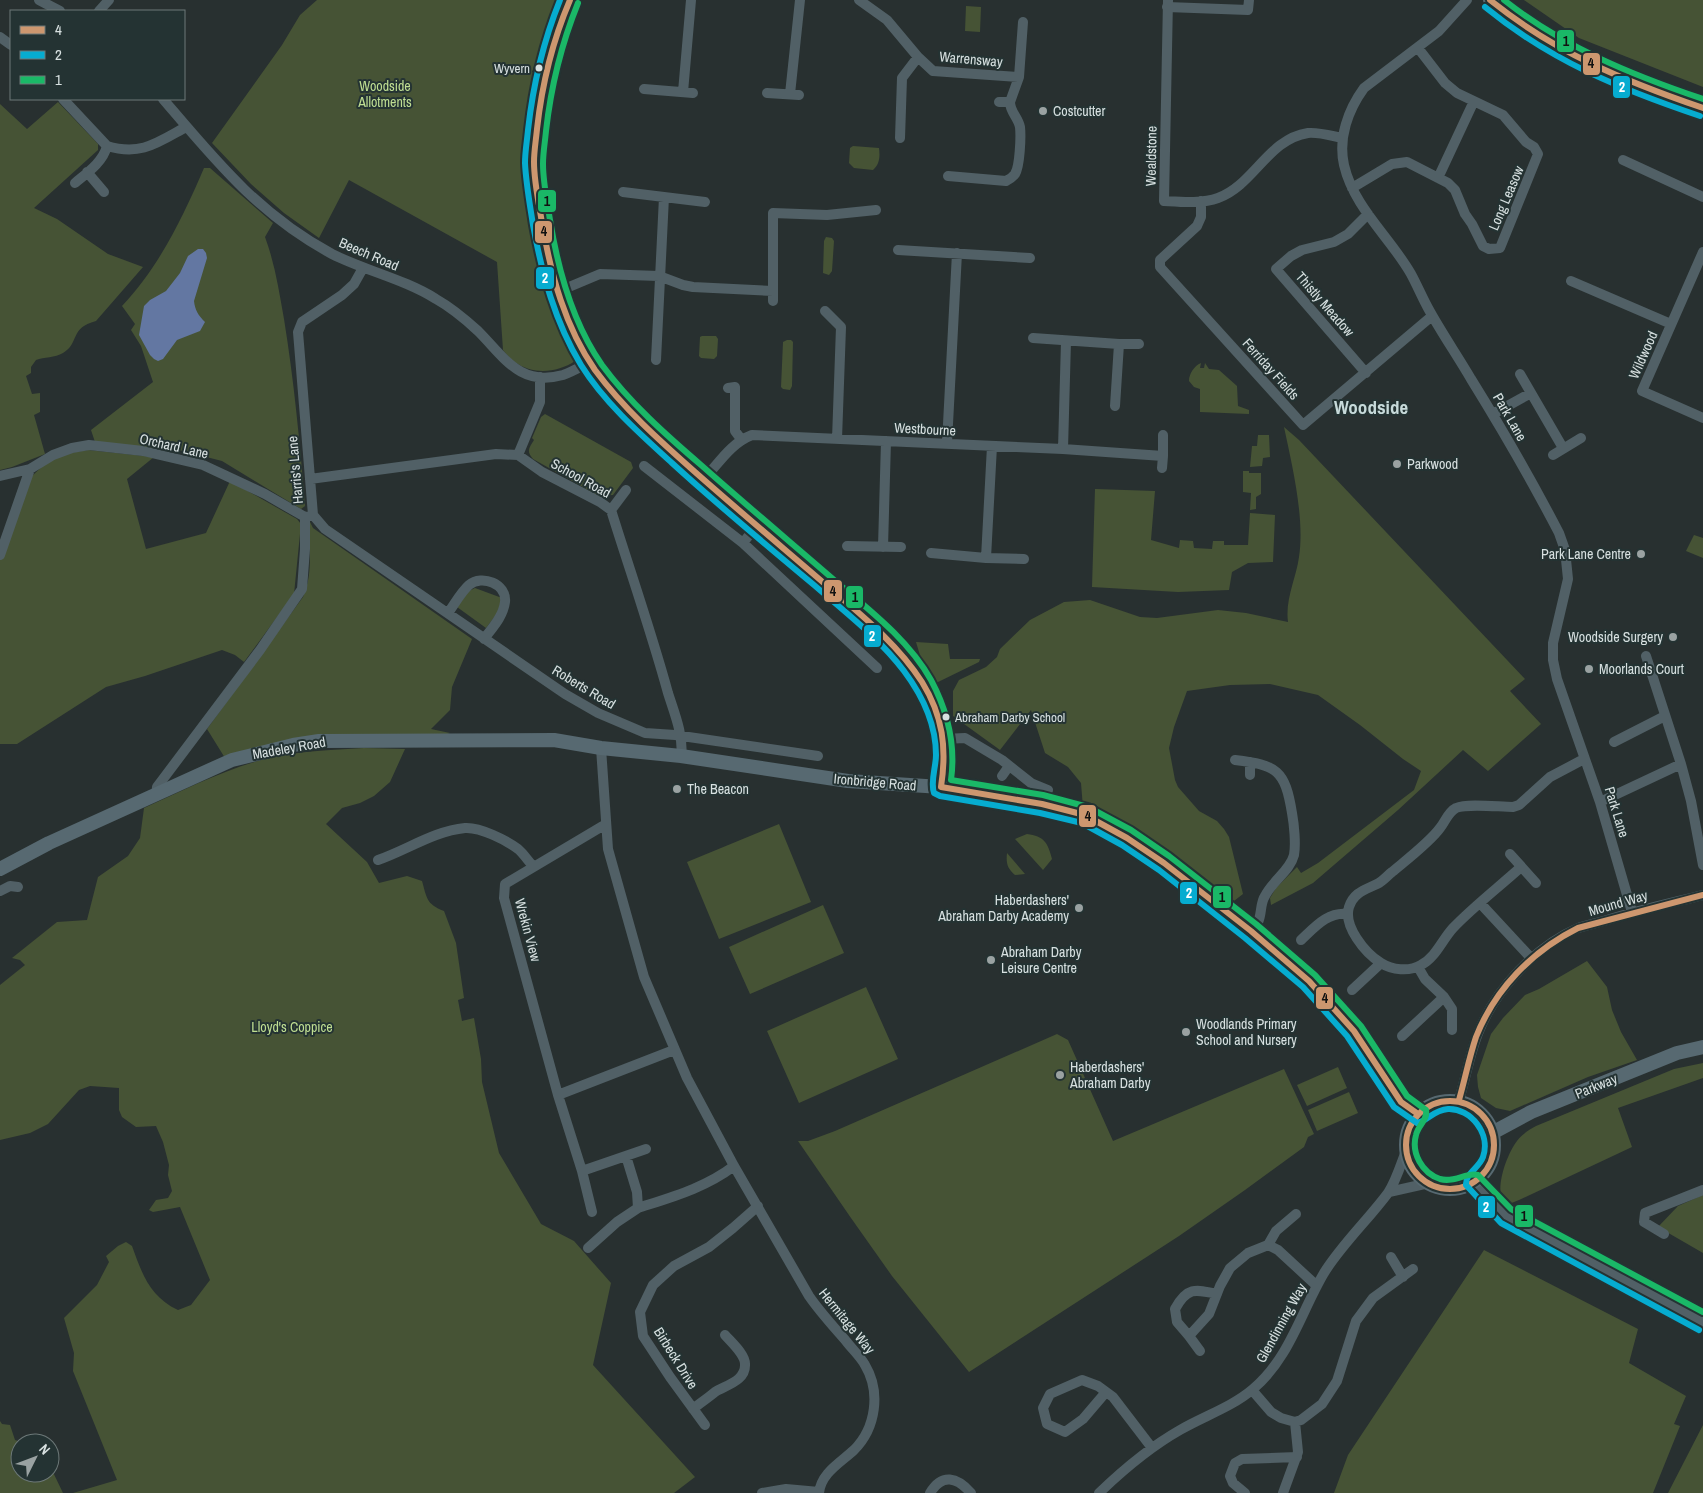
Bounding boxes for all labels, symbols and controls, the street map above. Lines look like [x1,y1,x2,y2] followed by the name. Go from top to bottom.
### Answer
[10,10,185,100] legend
[55,19,62,40] text: 4
[1556,29,1575,53] line badge: 1
[1563,32,1570,50] text: 1
[55,44,62,65] text: 2
[939,47,1004,71] street label: Warrensway
[1582,52,1601,76] line badge: 4
[1588,54,1595,72] text: 4
[494,60,530,77] place label: Wyvern
[534,63,544,73] marker: Wyvern
[55,69,62,90] text: 1
[1612,75,1631,99] line badge: 2
[357,77,412,111] park label: Woodside Allotments
[1619,78,1625,96] text: 2
[1053,102,1105,120] place label: Costcutter
[1037,105,1049,117] marker: Costcutter
[1141,126,1161,186] street label: Wealdstone
[1484,162,1528,233] street label: Long Leasow
[537,189,557,213] line badge: 1
[544,192,551,210] text: 1
[534,220,553,244] line badge: 4
[541,222,548,240] text: 4
[336,233,402,275] street label: Beech Road
[535,266,555,290] line badge: 2
[1292,268,1359,341] street label: Thistly Meadow
[542,269,548,287] text: 2
[1625,328,1661,382] street label: Wildwood
[1239,335,1304,404] street label: Ferriday Fields
[1489,390,1531,444] street label: Park Lane
[1334,394,1408,420] district label: Woodside
[894,418,956,440] street label: Westbourne
[138,429,210,463] street label: Orchard Lane
[283,435,307,505] street label: Harris's Lane
[548,454,614,502] street label: School Road
[1407,455,1458,473] place label: Parkwood
[1391,458,1403,470] marker: Parkwood
[1541,545,1631,563] place label: Park Lane Centre
[1635,548,1647,560] marker: Park Lane Centre
[823,579,843,603] line badge: 4
[830,582,837,600] text: 4
[845,585,864,609] line badge: 1
[852,588,859,606] text: 1
[863,624,882,648] line badge: 2
[869,627,875,645] text: 2
[1568,628,1663,646] place label: Woodside Surgery
[1667,631,1679,643] marker: Woodside Surgery
[1599,660,1684,678] place label: Moorlands Court
[549,661,619,713] street label: Roberts Road
[1583,663,1595,675] marker: Moorlands Court
[954,709,1065,726] place label: Abraham Darby School
[941,712,951,722] marker: Abraham Darby School
[251,733,327,763] street label: Madeley Road
[833,769,917,795] street label: Ironbridge Road
[687,780,749,798] place label: The Beacon
[671,783,683,795] marker: The Beacon
[1601,784,1633,840] street label: Park Lane
[1078,804,1097,828] line badge: 4
[1085,807,1092,825] text: 4
[1179,881,1198,905] line badge: 2
[1186,884,1192,902] text: 2
[1212,885,1232,909] line badge: 1
[1586,886,1650,920] street label: Mound Way
[1219,888,1226,906] text: 1
[937,891,1069,925] place label: Haberdashers' Abraham Darby Academy
[511,896,545,964] street label: Wrekin View
[1073,902,1085,914] marker: Haberdashers' Abraham Darby Academy
[1000,943,1082,977] place label: Abraham Darby Leisure Centre
[985,954,997,966] marker: Abraham Darby Leisure Centre
[1315,986,1334,1010] line badge: 4
[1322,989,1329,1007] text: 4
[1196,1015,1297,1049] place label: Woodlands Primary School and Nursery
[251,1018,333,1036] park label: Lloyd's Coppice
[1180,1026,1192,1038] marker: Woodlands Primary School and Nursery
[1069,1058,1151,1092] place label: Haberdashers' Abraham Darby
[1054,1069,1066,1081] marker: Haberdashers' Abraham Darby
[1572,1069,1620,1103] street label: Parkway
[1477,1195,1496,1219] line badge: 2
[1483,1198,1489,1216] text: 2
[1514,1204,1534,1228] line badge: 1
[1521,1207,1528,1225] text: 1
[1252,1280,1310,1366] street label: Glendinning Way
[815,1285,879,1358] street label: Hermitage Way
[650,1324,702,1392] street label: Birbeck Drive
[10,1433,60,1483] north arrow
[35,1440,54,1458] text: N

